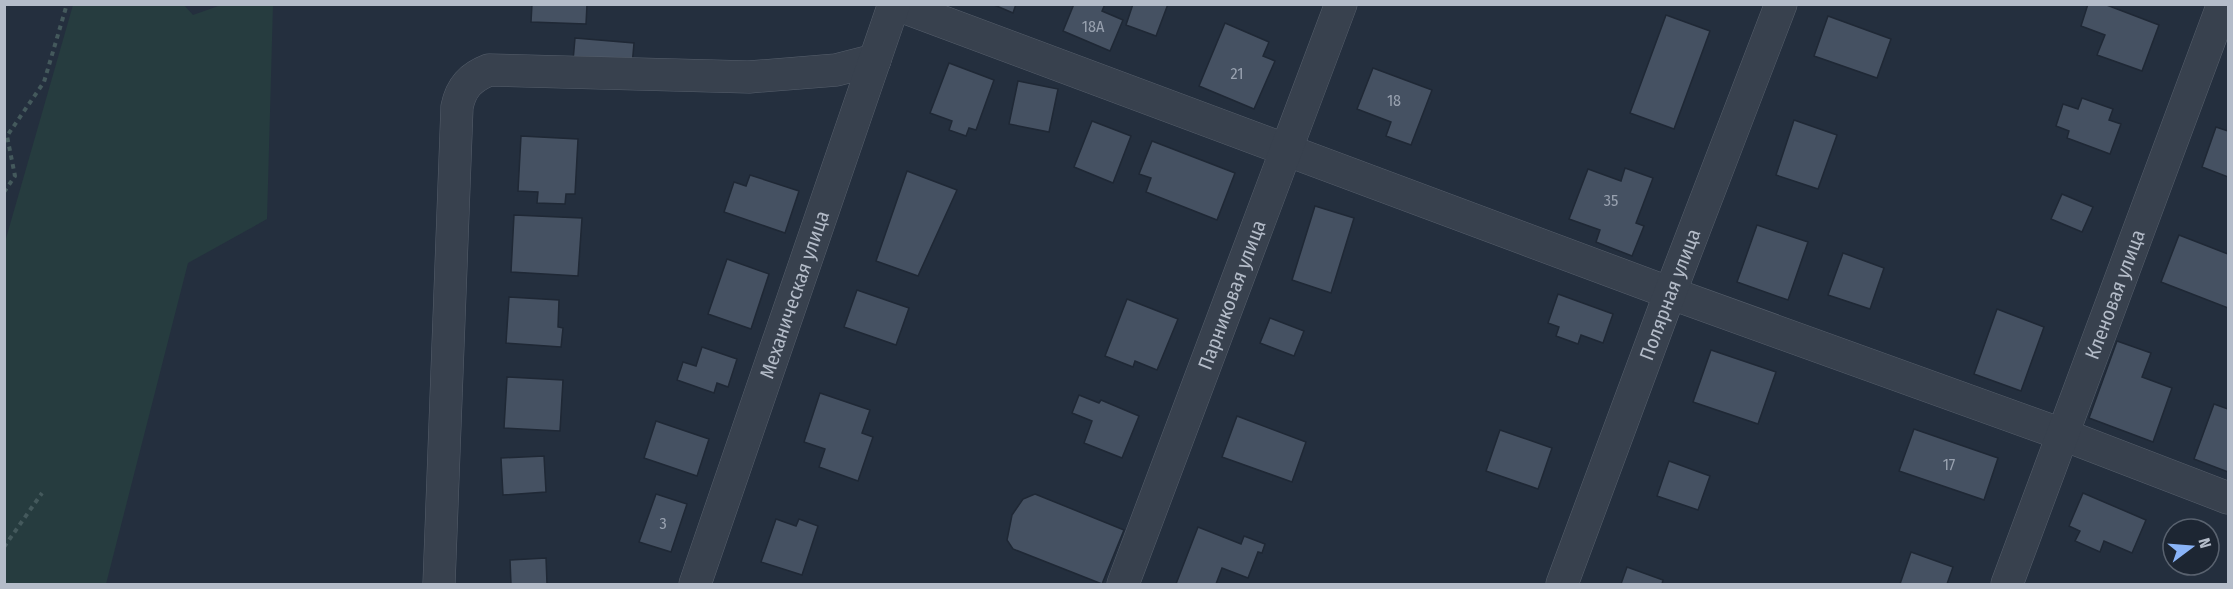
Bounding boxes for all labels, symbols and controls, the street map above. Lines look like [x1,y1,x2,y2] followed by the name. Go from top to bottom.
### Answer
[1082,17,1105,36] house number: 18А
[1231,64,1243,83] house number: 21
[1387,91,1401,110] house number: 18
[1604,191,1618,210] house number: 35
[754,208,834,382] street label: Механическая улица
[1193,217,1271,373] street label: Парниковая улица
[1634,225,1706,363] street label: Полярная улица
[2080,226,2150,363] street label: Кленовая улица
[1943,455,1956,474] house number: 17
[659,514,667,533] house number: 3
[2161,517,2221,577] north arrow
[2194,536,2215,550] text: N

